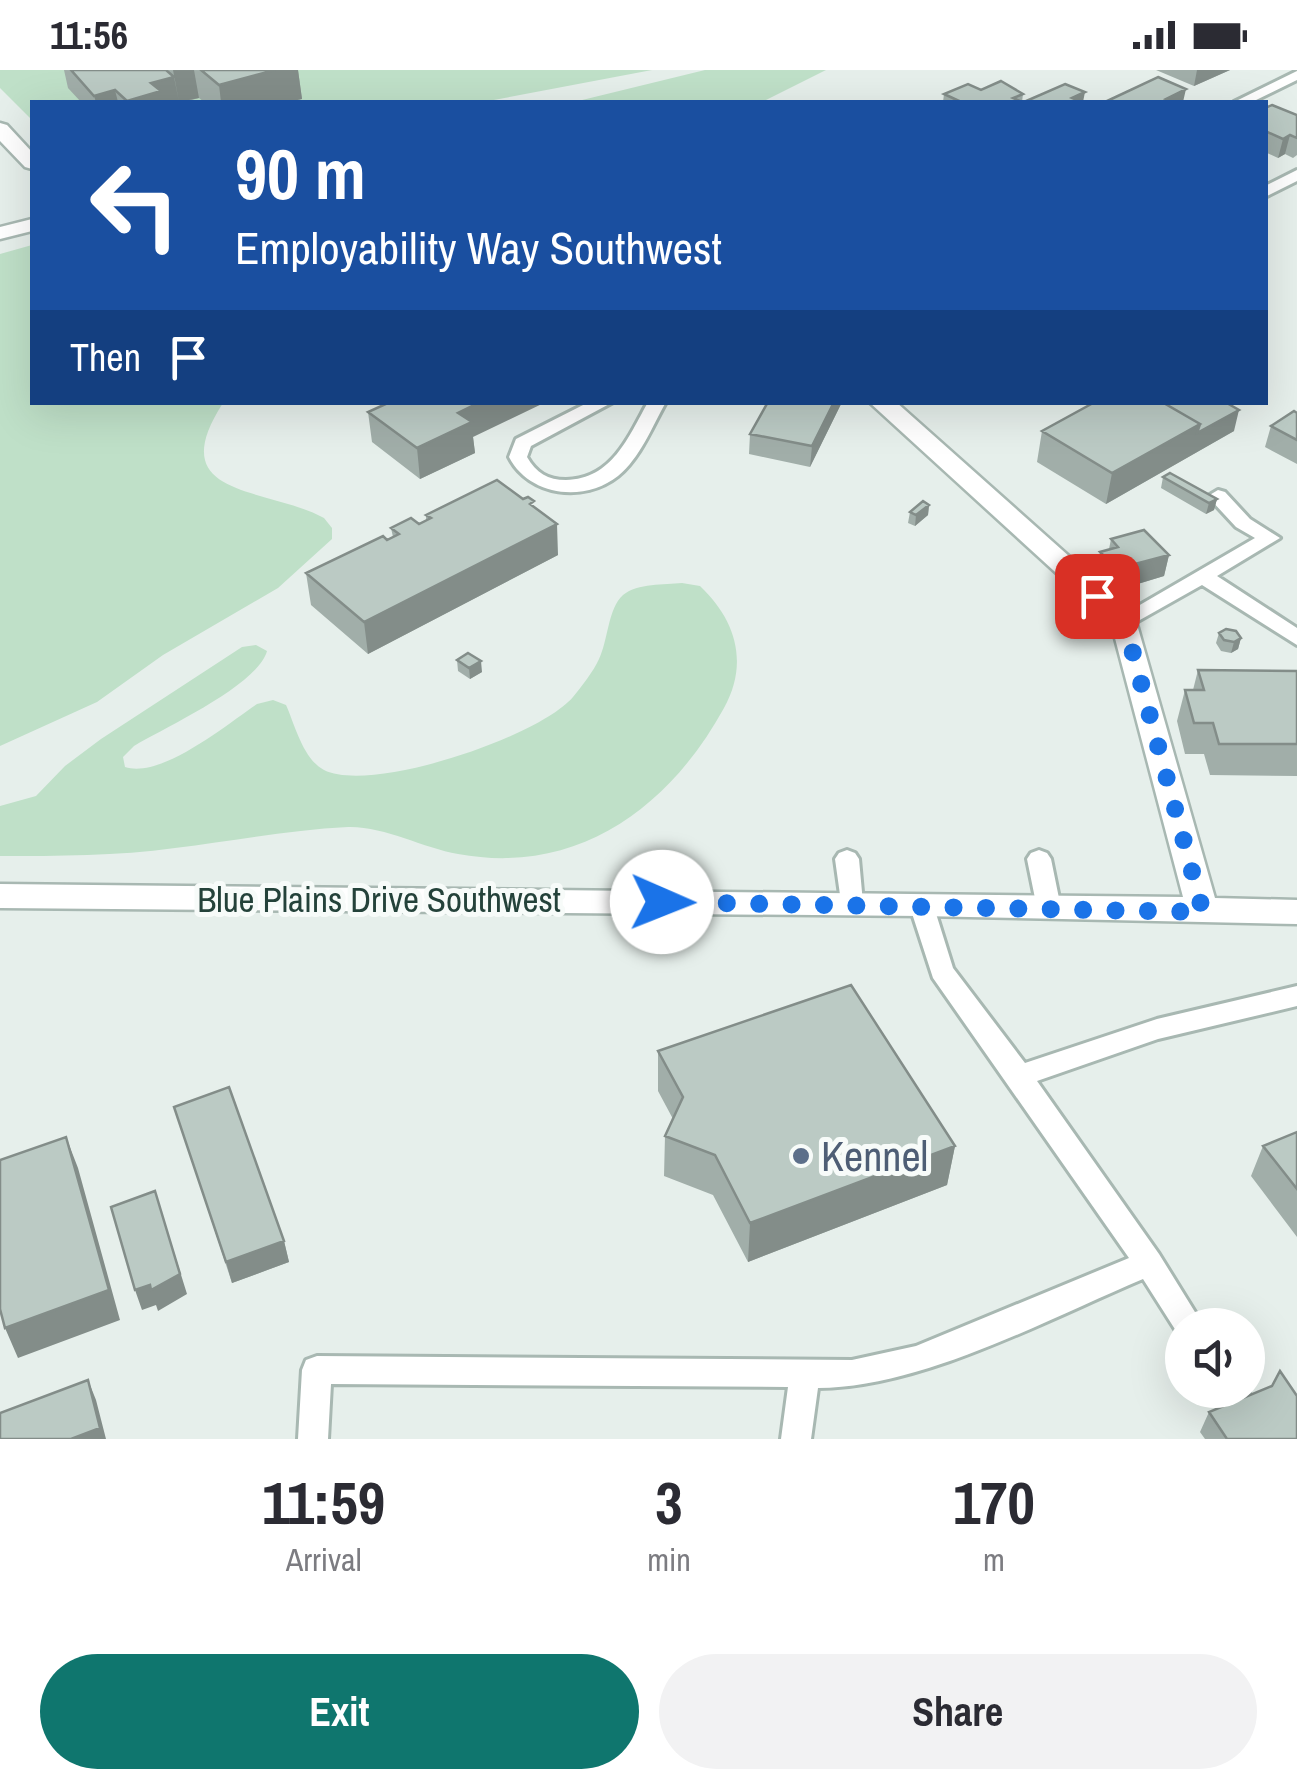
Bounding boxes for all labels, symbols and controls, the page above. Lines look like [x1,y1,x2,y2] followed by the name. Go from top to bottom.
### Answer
[50,10,128,61] text: 11:56
[235,127,366,221] text: 90 m
[70,140,200,270] icon: left
[235,217,722,278] text: Employability Way Southwest
[161,330,216,385] icon: arrive
[70,332,141,383] text: Then
[1055,554,1140,639] pin
[1070,569,1125,624] icon: arrive
[610,850,714,954] position arrow
[197,876,561,923] street label: Blue Plains Drive Southwest
[821,1128,928,1184] place label: Kennel
[790,1145,812,1167] marker: Kennel
[1165,1308,1265,1408] map controls
[1165,1308,1265,1408] button: sound
[262,1462,385,1543] text: 11:59
[655,1462,683,1543] text: 3
[953,1462,1035,1543] text: 170
[286,1538,361,1581] text: Arrival
[647,1538,691,1581] text: min
[983,1538,1005,1581] text: m
[40,1654,639,1769] button: Exit
[659,1654,1257,1769] button: Share

